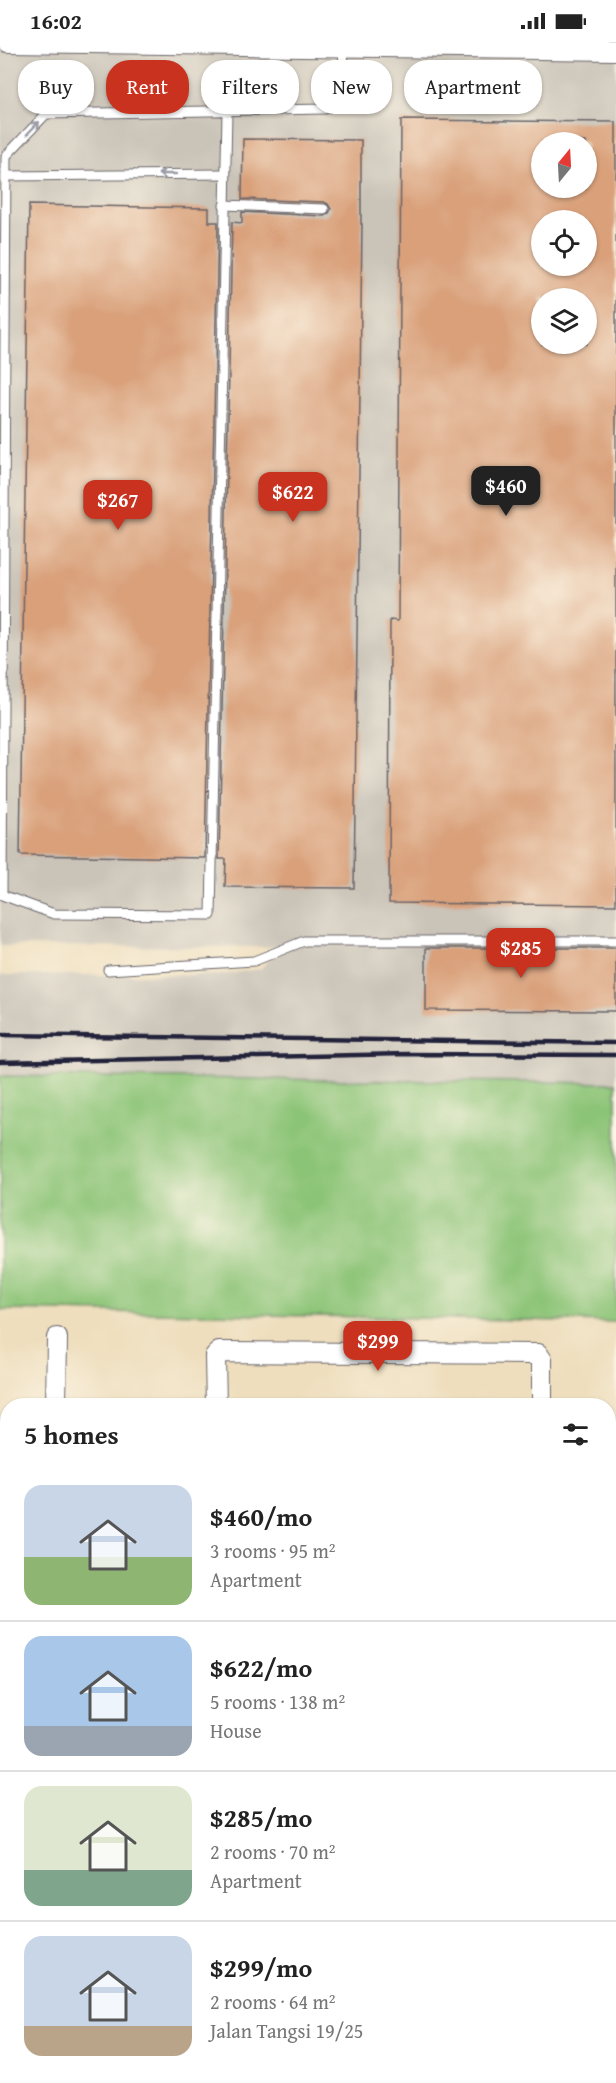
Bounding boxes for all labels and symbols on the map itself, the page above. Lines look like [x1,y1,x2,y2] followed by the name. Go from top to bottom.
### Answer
[25,121,39,136] one-way arrow
[531,132,597,198] north arrow
[157,168,177,180] one-way arrow
[470,466,542,517] pin: $460
[257,472,329,523] pin: $622
[82,480,154,531] pin: $267
[485,928,557,979] pin: $285
[342,1321,414,1372] pin: $299

